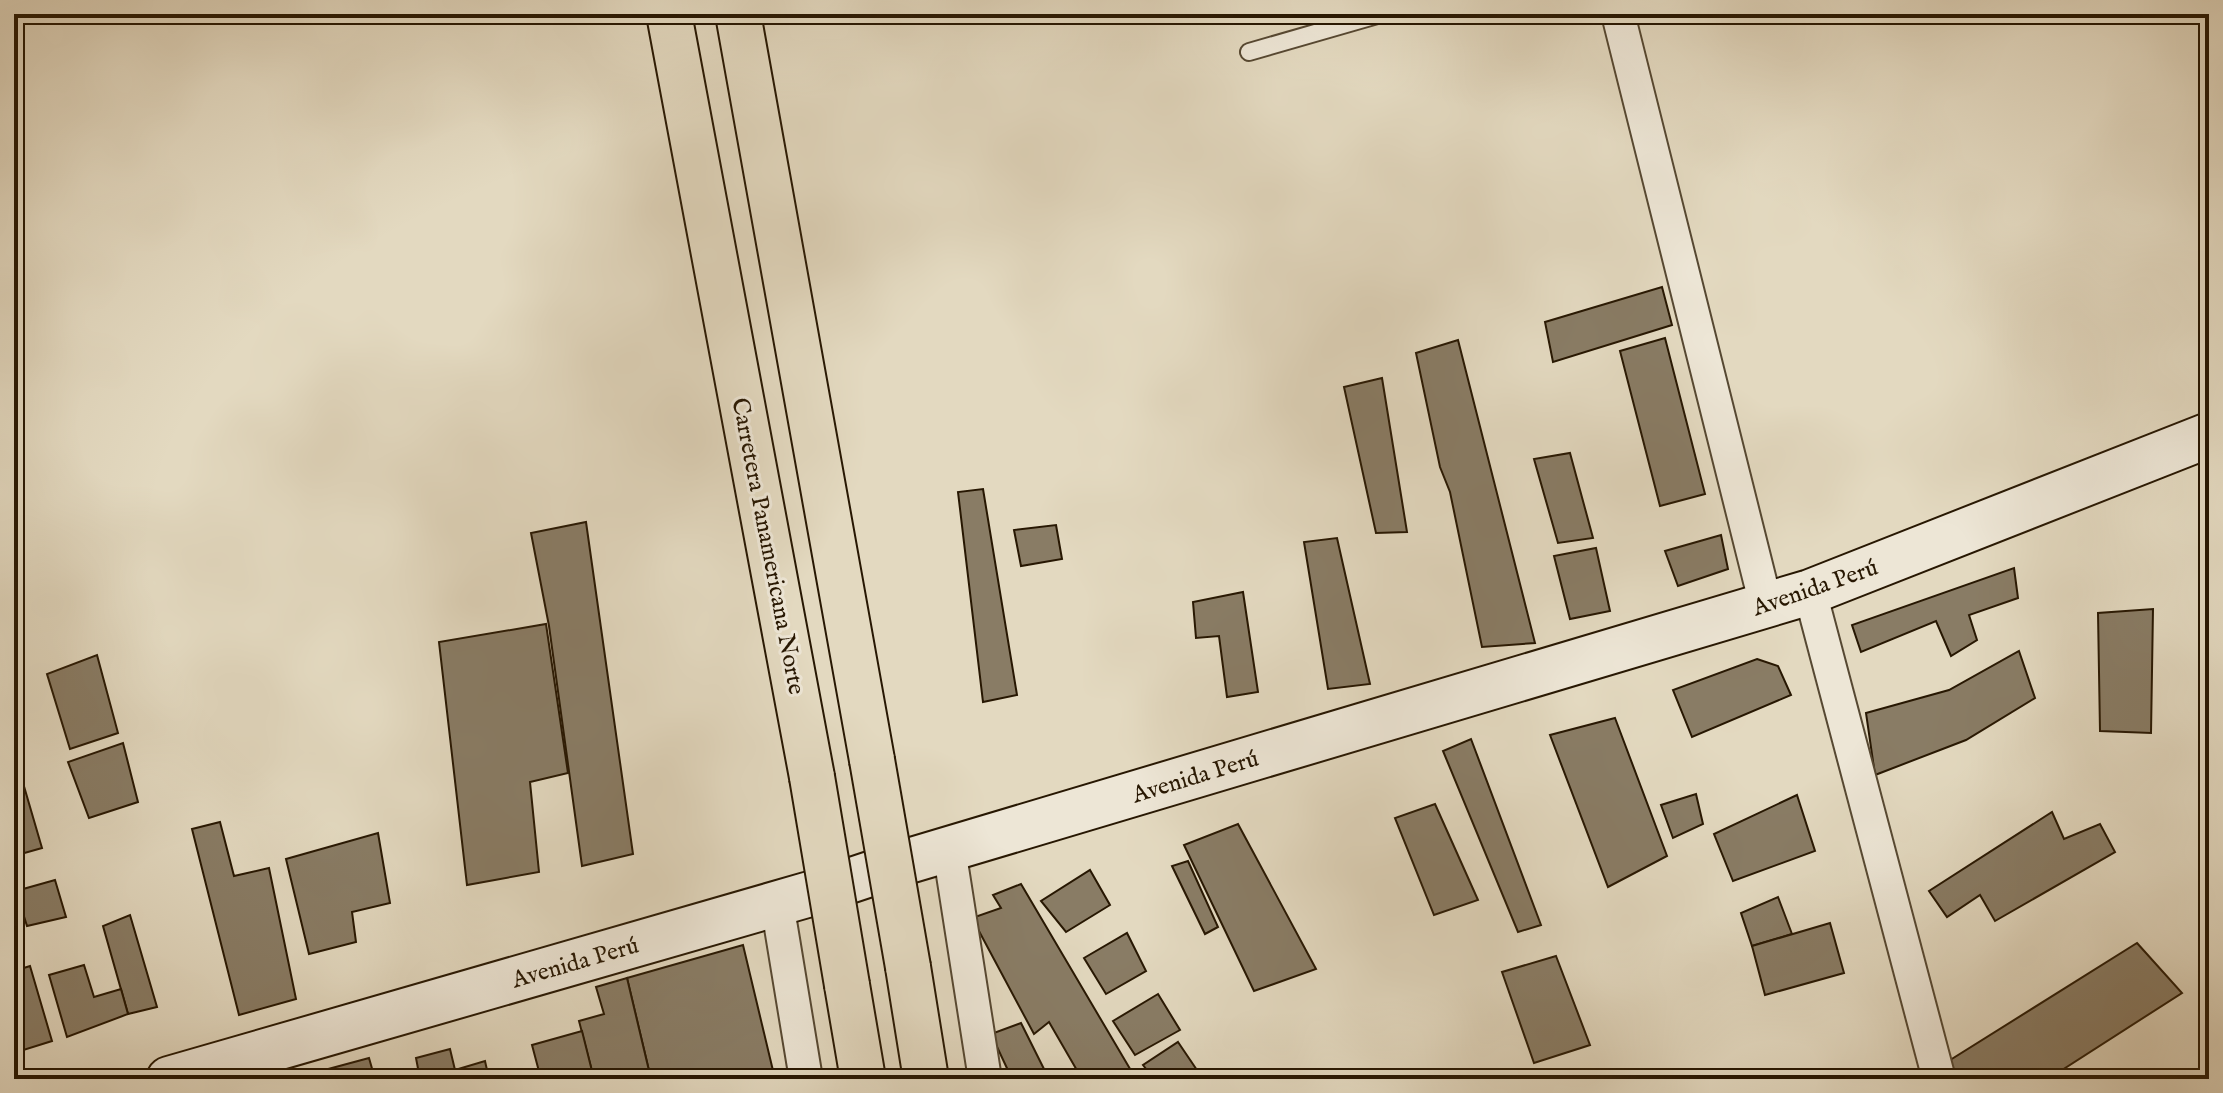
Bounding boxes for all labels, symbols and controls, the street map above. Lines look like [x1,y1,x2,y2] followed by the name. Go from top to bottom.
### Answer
[724,395,812,697] street label: Carretera Panamericana Norte
[1748,553,1882,625] street label: Avenida Perú
[1128,744,1262,812] street label: Avenida Perú
[507,931,642,997] street label: Avenida Perú

